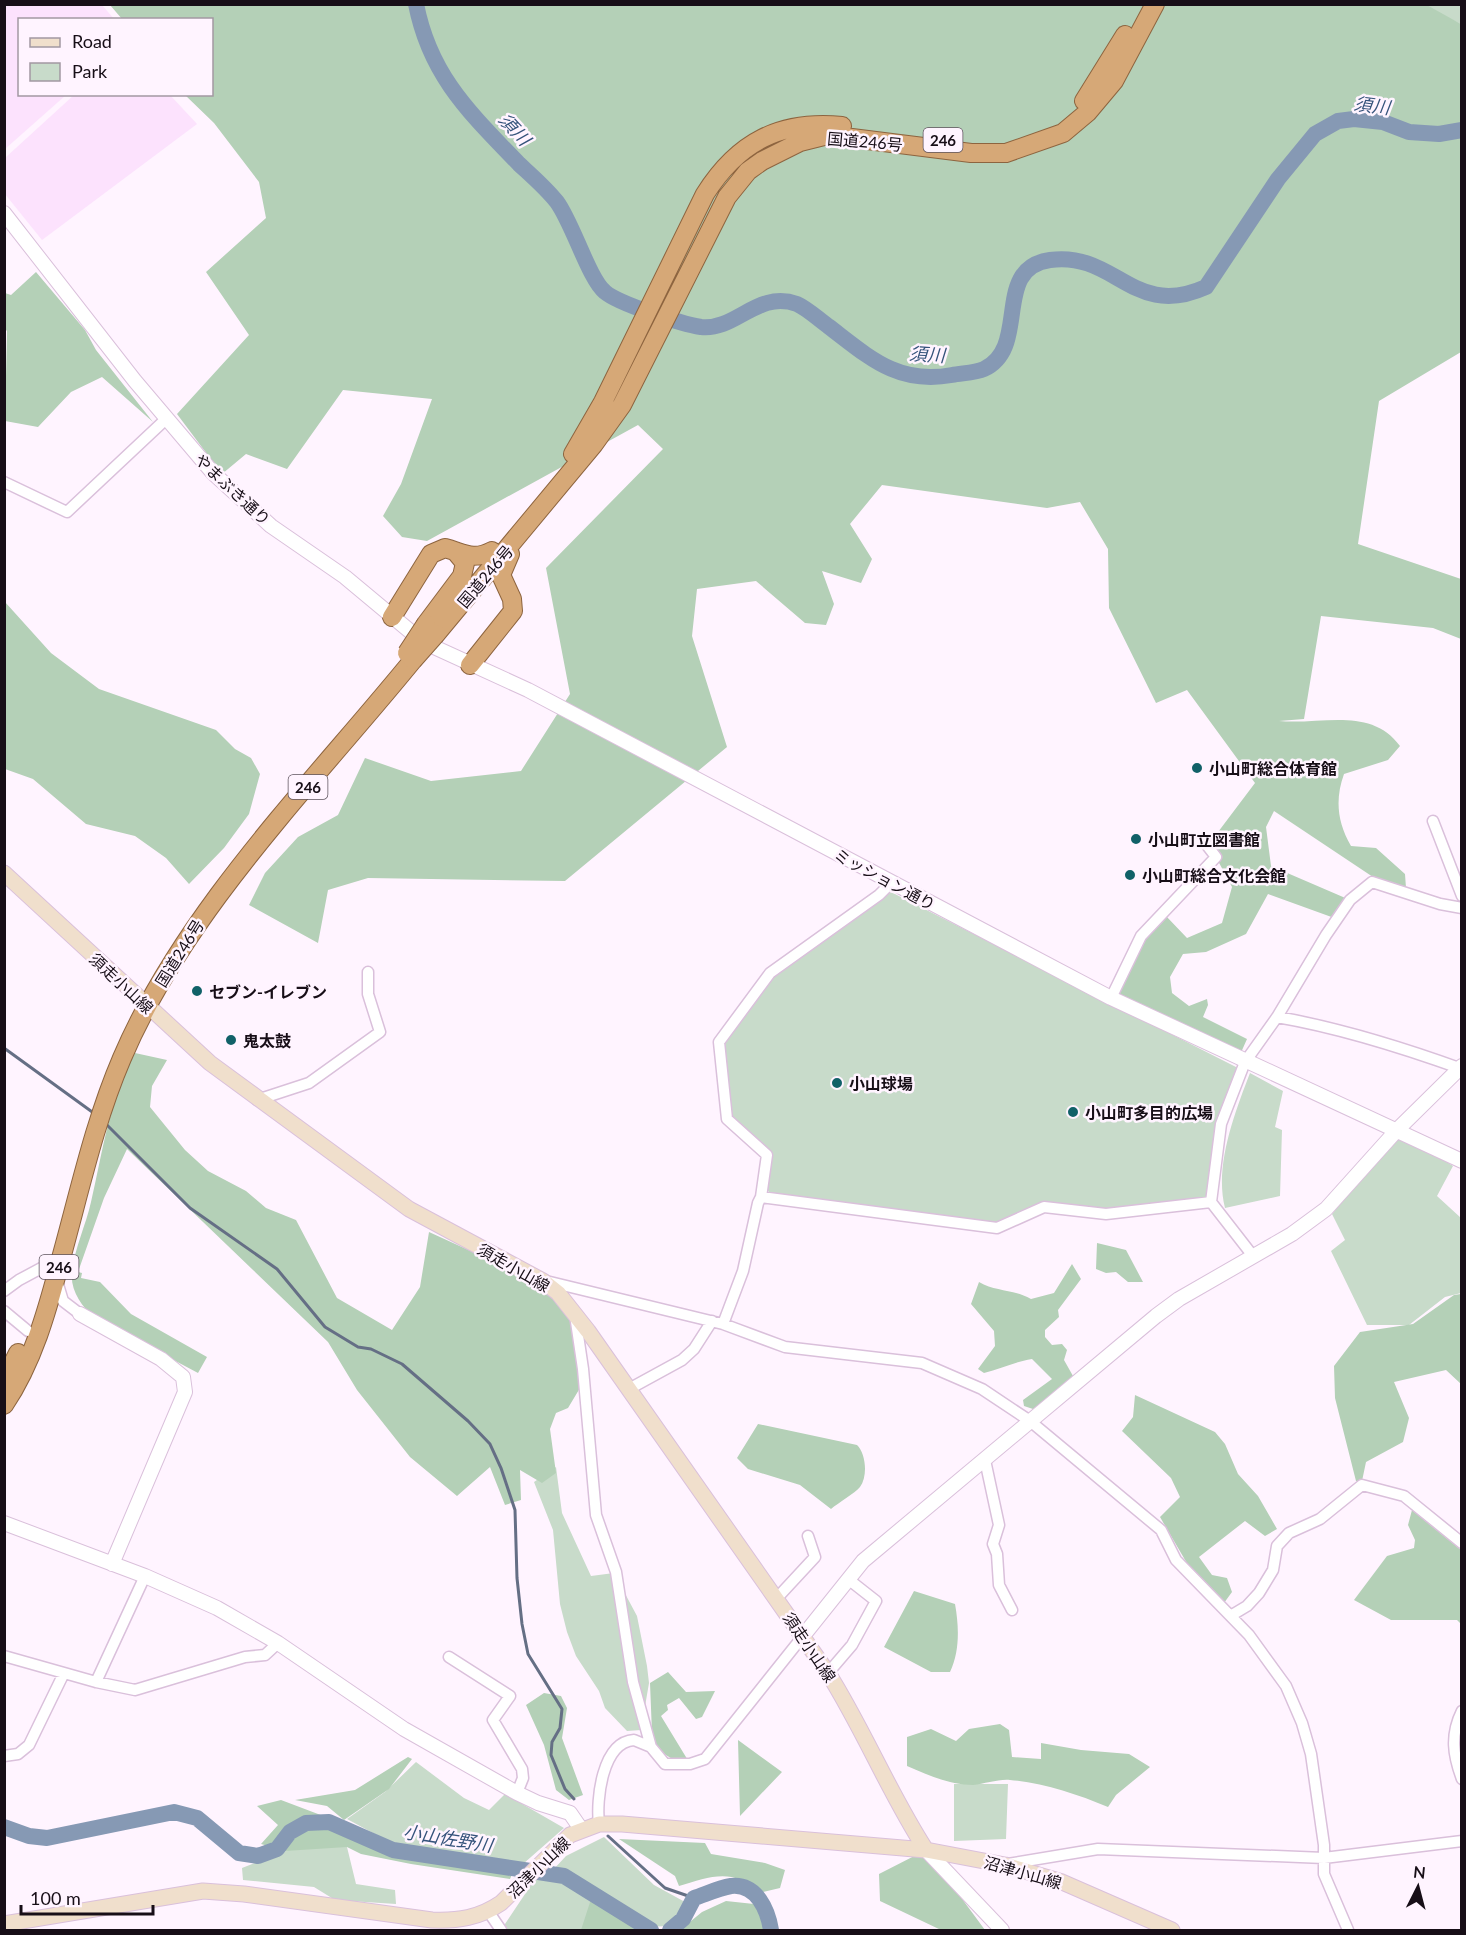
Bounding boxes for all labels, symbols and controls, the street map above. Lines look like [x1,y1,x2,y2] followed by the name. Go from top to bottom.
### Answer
[18,18,213,96] legend
[72,30,112,52] text: Road
[72,60,108,82] text: Park
[1353,92,1393,118] water label: 須川
[495,108,537,151] water label: 須川
[826,128,904,154] street label: 国道246号
[924,128,962,152] road number: 246
[908,342,948,366] water label: 須川
[191,449,275,529] street label: やまぶき通り
[453,541,517,611] street label: 国道246号
[1209,759,1337,778] place label: 小山町総合体育館
[1190,761,1204,775] marker: 小山町総合体育館
[288,775,328,799] road number: 246
[1148,830,1260,849] place label: 小山町立図書館
[1129,832,1143,846] marker: 小山町立図書館
[831,844,939,914] street label: ミッション通り
[1142,866,1286,885] place label: 小山町総合文化会館
[1123,868,1137,882] marker: 小山町総合文化会館
[151,916,207,990] street label: 国道246号
[86,949,158,1017] street label: 須走小山線
[209,982,327,1001] place label: セブン-イレブン
[190,984,204,998] marker: セブン-イレブン
[243,1031,291,1050] place label: 鬼太鼓
[224,1033,238,1047] marker: 鬼太鼓
[849,1074,913,1093] place label: 小山球場
[830,1076,844,1090] marker: 小山球場
[1085,1103,1213,1122] place label: 小山町多目的広場
[1066,1105,1080,1119] marker: 小山町多目的広場
[475,1239,553,1295] street label: 須走小山線
[40,1255,78,1279] road number: 246
[780,1609,840,1685] street label: 須走小山線
[402,1820,496,1856] water label: 小山佐野川
[503,1832,573,1902] street label: 沼津小山線
[982,1852,1064,1892] street label: 沼津小山線
[1388,1857,1448,1917] north arrow
[1412,1861,1427,1882] text: N
[21,1878,153,1916] scale bar
[30,1887,81,1909] text: 100 m

